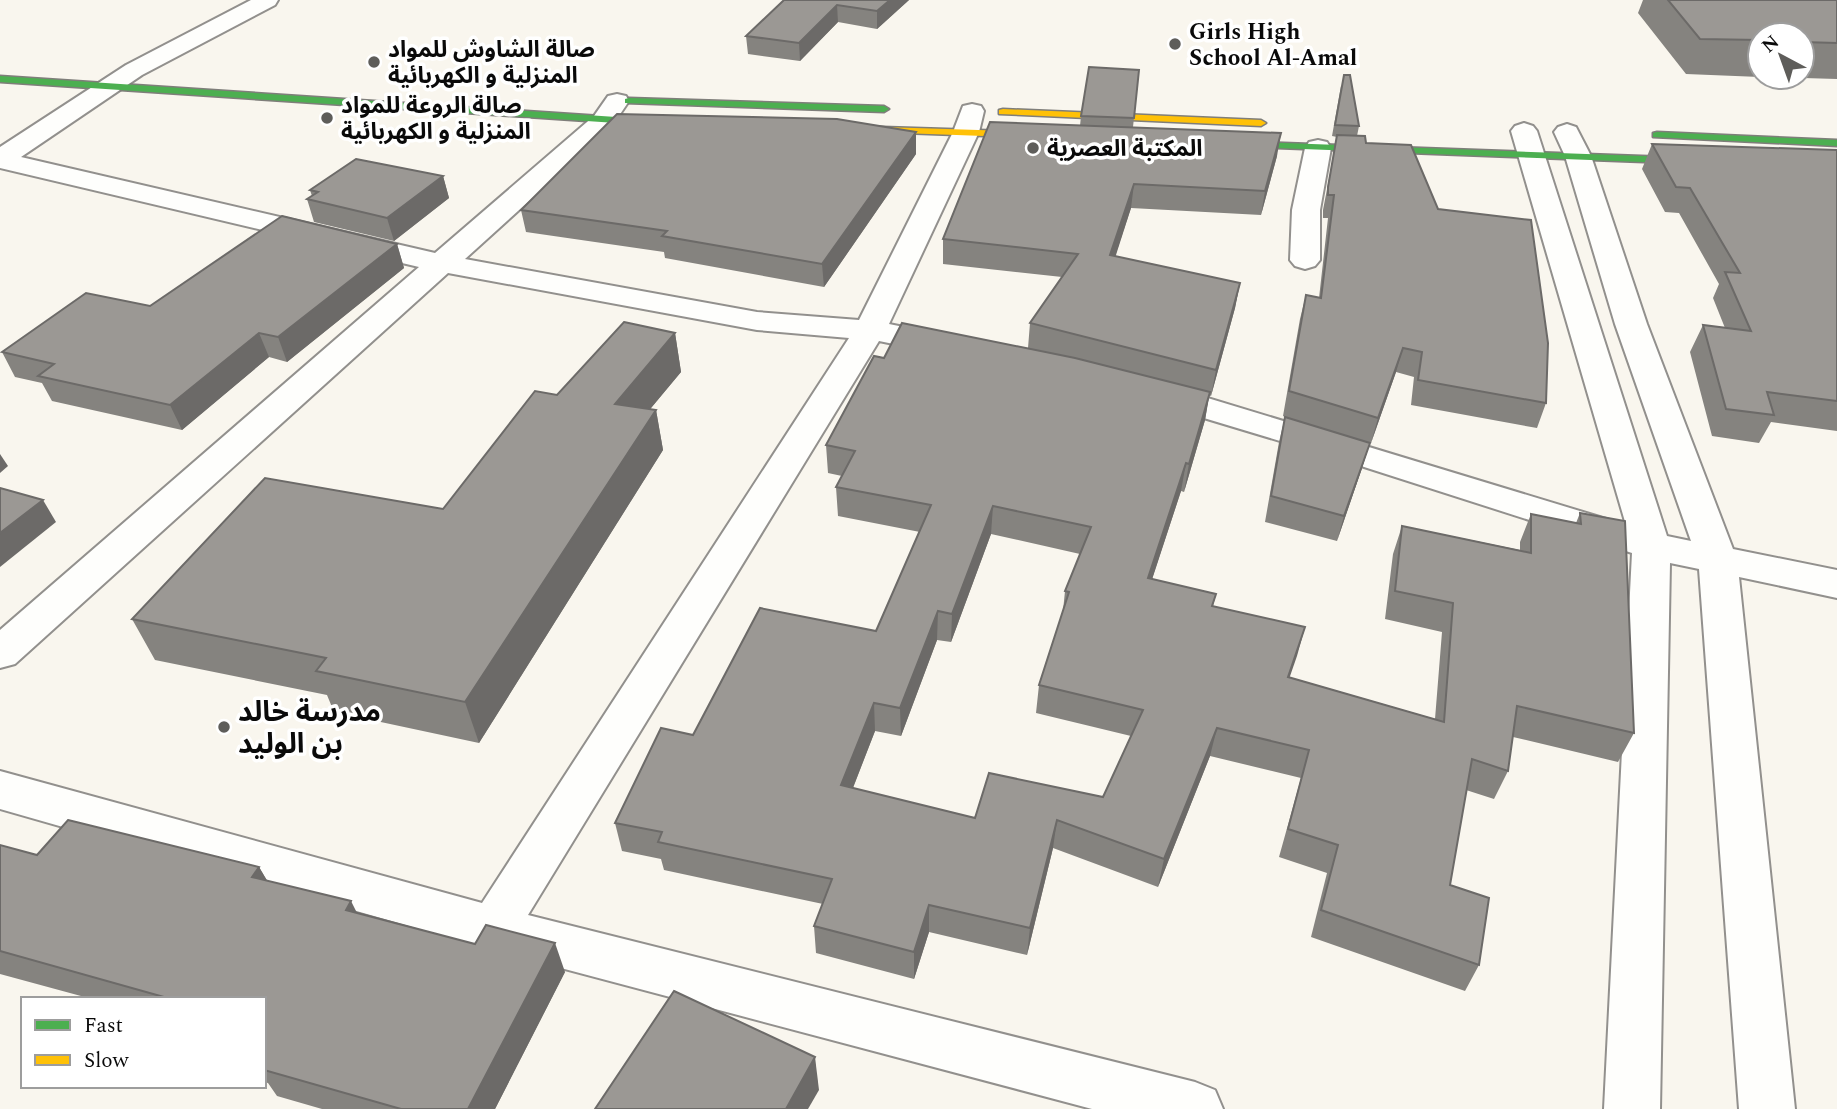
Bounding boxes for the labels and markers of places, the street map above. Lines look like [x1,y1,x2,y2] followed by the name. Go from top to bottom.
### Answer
[1189,15,1357,76] place label: Girls High School Al-Amal
[388,33,595,94] place label: صالة الشاوش للمواد المنزلية و الكهربائية
[1167,36,1183,52] marker: Girls High School Al-Amal
[366,54,382,70] marker: صالة الشاوش للمواد المنزلية و الكهربائية
[341,89,531,150] place label: صالة الروعة للمواد المنزلية و الكهربائية
[319,110,335,126] marker: صالة الروعة للمواد المنزلية و الكهربائية
[1047,132,1203,167] place label: المكتبة العصرية
[1025,140,1041,156] marker: المكتبة العصرية
[238,691,381,766] place label: مدرسة خالد بن الوليد
[216,719,232,735] marker: مدرسة خالد بن الوليد

